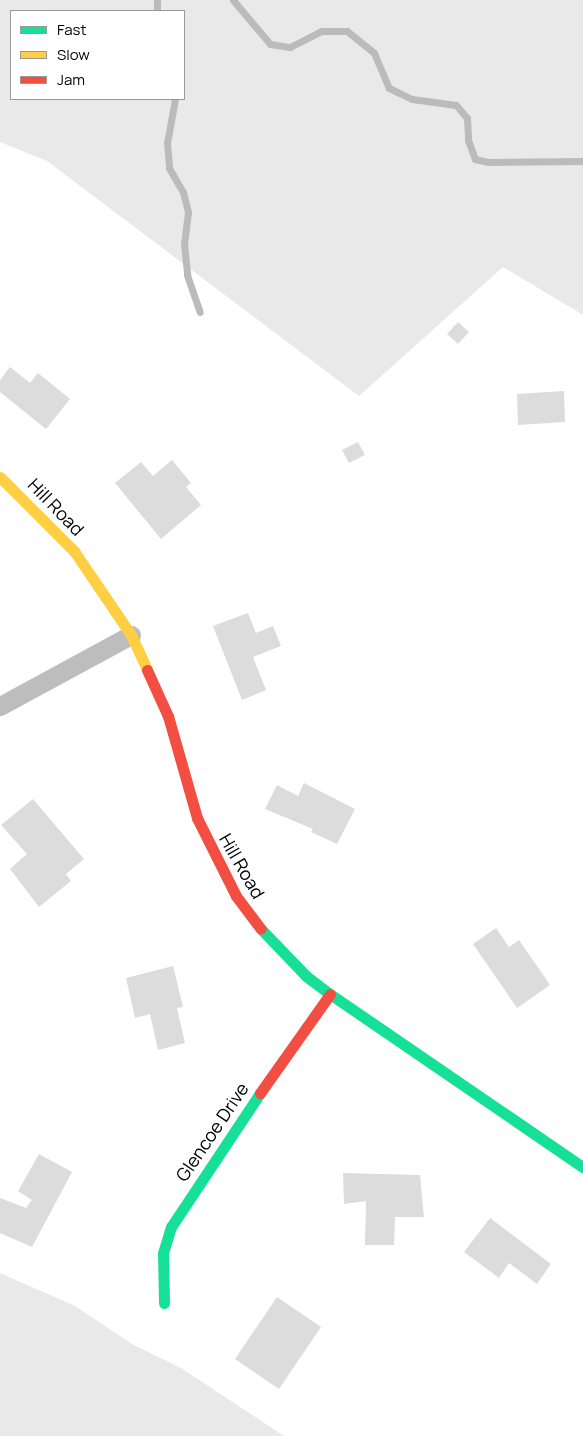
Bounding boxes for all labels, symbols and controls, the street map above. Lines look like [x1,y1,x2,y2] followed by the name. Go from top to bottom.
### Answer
[10,10,185,100] legend
[57,19,86,40] text: Fast
[57,44,90,65] text: Slow
[57,69,85,90] text: Jam
[24,474,88,540] street label: Hill Road
[215,830,269,902] street label: Hill Road
[171,1079,253,1185] street label: Glencoe Drive

